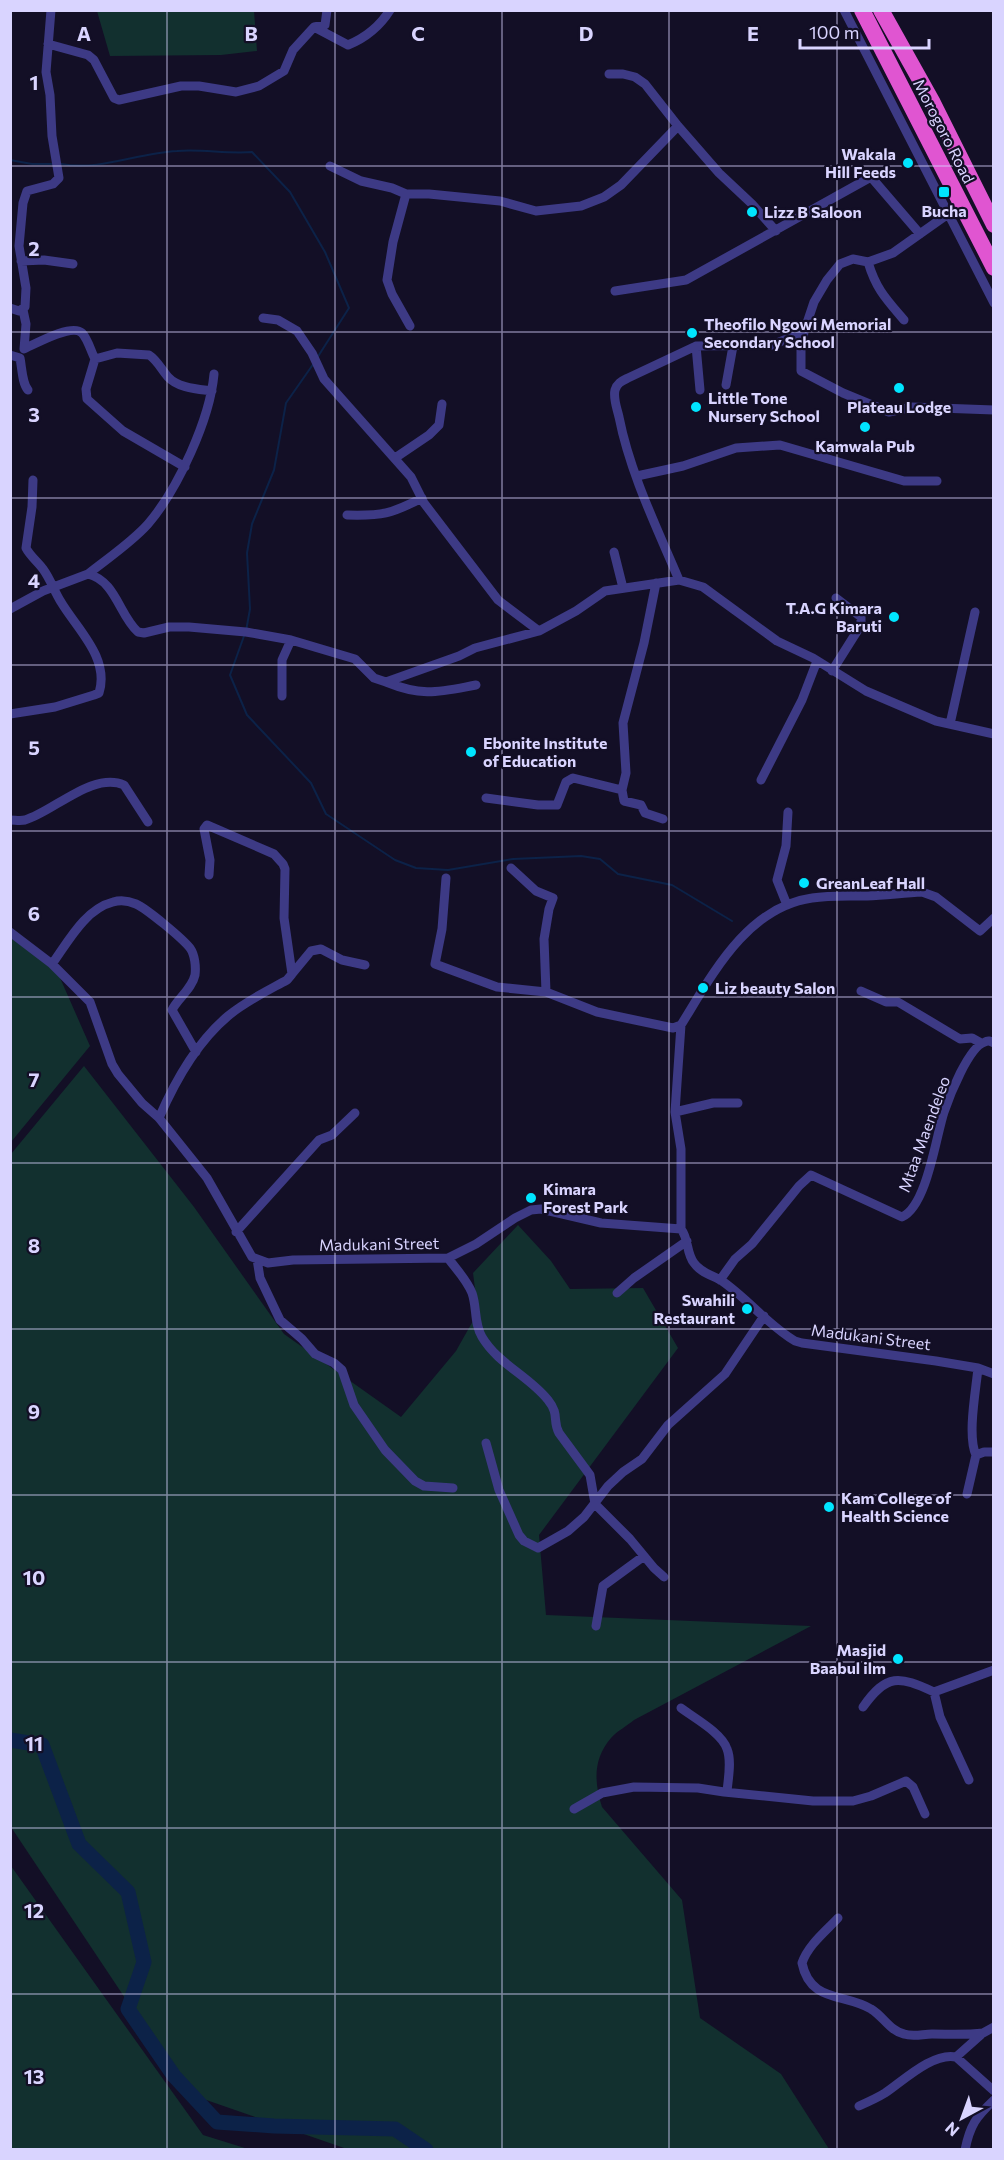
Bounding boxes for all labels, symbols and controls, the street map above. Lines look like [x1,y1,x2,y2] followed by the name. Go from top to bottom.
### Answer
[800,12,929,50] scale bar
[77,21,91,45] text: A
[244,21,258,45] text: B
[411,21,425,45] text: C
[579,21,593,45] text: D
[747,21,759,45] text: E
[809,21,859,43] text: 100 m
[29,70,39,94] text: 1
[910,75,979,186] street label: Morogoro Road
[825,144,896,181] place label: Wakala Hill Feeds
[901,156,915,170] marker: Wakala Hill Feeds
[937,185,951,199] marker: Bucha
[921,201,967,220] place label: Bucha
[764,202,862,221] place label: Lizz B Saloon
[745,205,759,219] marker: Lizz B Saloon
[28,236,40,260] text: 2
[704,314,891,351] place label: Theofilo Ngowi Memorial Secondary School
[685,326,699,340] marker: Theofilo Ngowi Memorial Secondary School
[892,381,906,395] marker: Plateau Lodge
[708,388,820,425] place label: Little Tone Nursery School
[847,397,951,416] place label: Plateau Lodge
[689,400,703,414] marker: Little Tone Nursery School
[28,402,40,426] text: 3
[858,420,872,434] marker: Kamwala Pub
[815,436,915,455] place label: Kamwala Pub
[28,568,40,592] text: 4
[786,598,882,635] place label: T.A.G Kimara Baruti
[887,610,901,624] marker: T.A.G Kimara Baruti
[483,733,607,770] place label: Ebonite Institute of Education
[28,735,40,759] text: 5
[464,745,478,759] marker: Ebonite Institute of Education
[816,873,925,892] place label: GreanLeaf Hall
[797,876,811,890] marker: GreanLeaf Hall
[28,901,40,925] text: 6
[715,978,835,997] place label: Liz beauty Salon
[696,981,710,995] marker: Liz beauty Salon
[29,1067,40,1091] text: 7
[894,1073,953,1194] street label: Mtaa Maendeleo
[543,1179,629,1216] place label: Kimara Forest Park
[524,1191,538,1205] marker: Kimara Forest Park
[28,1233,40,1257] text: 8
[319,1233,440,1254] street label: Madukani Street
[654,1290,735,1327] place label: Swahili Restaurant
[740,1302,754,1316] marker: Swahili Restaurant
[810,1320,932,1353] street label: Madukani Street
[28,1399,40,1423] text: 9
[841,1488,952,1525] place label: Kam College of Health Science
[822,1500,836,1514] marker: Kam College of Health Science
[23,1565,45,1589] text: 10
[810,1640,886,1677] place label: Masjid Baabul ilm
[891,1652,905,1666] marker: Masjid Baabul ilm
[25,1731,43,1755] text: 11
[24,1898,44,1922] text: 12
[24,2064,44,2088] text: 13
[932,2088,992,2148] north arrow
[941,2119,963,2141] text: N

